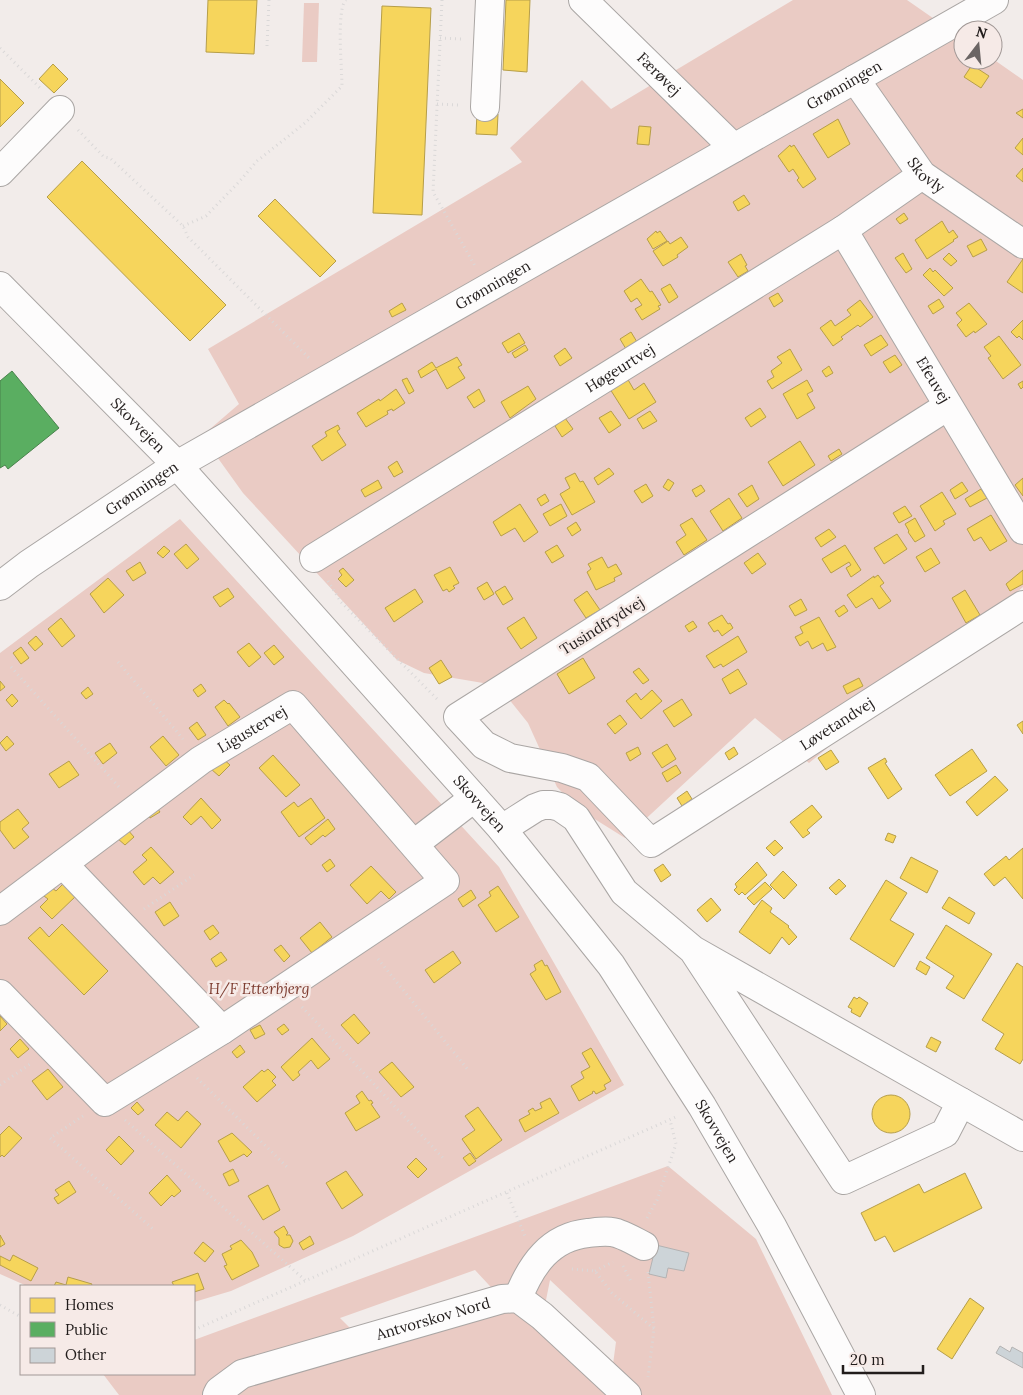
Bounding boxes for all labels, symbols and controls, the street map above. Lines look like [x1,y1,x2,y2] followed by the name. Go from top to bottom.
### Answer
[953,20,1003,70] north arrow
[974,22,989,43] text: N
[633,48,685,100] street label: Færøvej
[803,56,885,114] street label: Grønningen
[904,153,949,197] street label: Skovly
[452,256,534,314] street label: Grønningen
[582,339,658,396] street label: Høgeurtvej
[912,353,955,407] street label: Efeuvej
[107,393,169,457] street label: Skovvejen
[101,457,181,519] street label: Grønningen
[556,592,647,659] street label: Tusindfrydvej
[796,693,877,754] street label: Løvetandvej
[214,701,290,757] street label: Ligustervej
[450,771,510,836] street label: Skovvejen
[209,979,309,999] park label: H/F Etterbjerg
[691,1096,743,1166] street label: Skovvejen
[20,1285,195,1375] legend
[373,1293,492,1344] street label: Antvorskov Nord
[65,1295,114,1314] text: Homes
[65,1320,108,1339] text: Public
[843,1342,923,1374] scale bar
[65,1345,107,1364] text: Other
[850,1350,885,1369] text: 20 m

